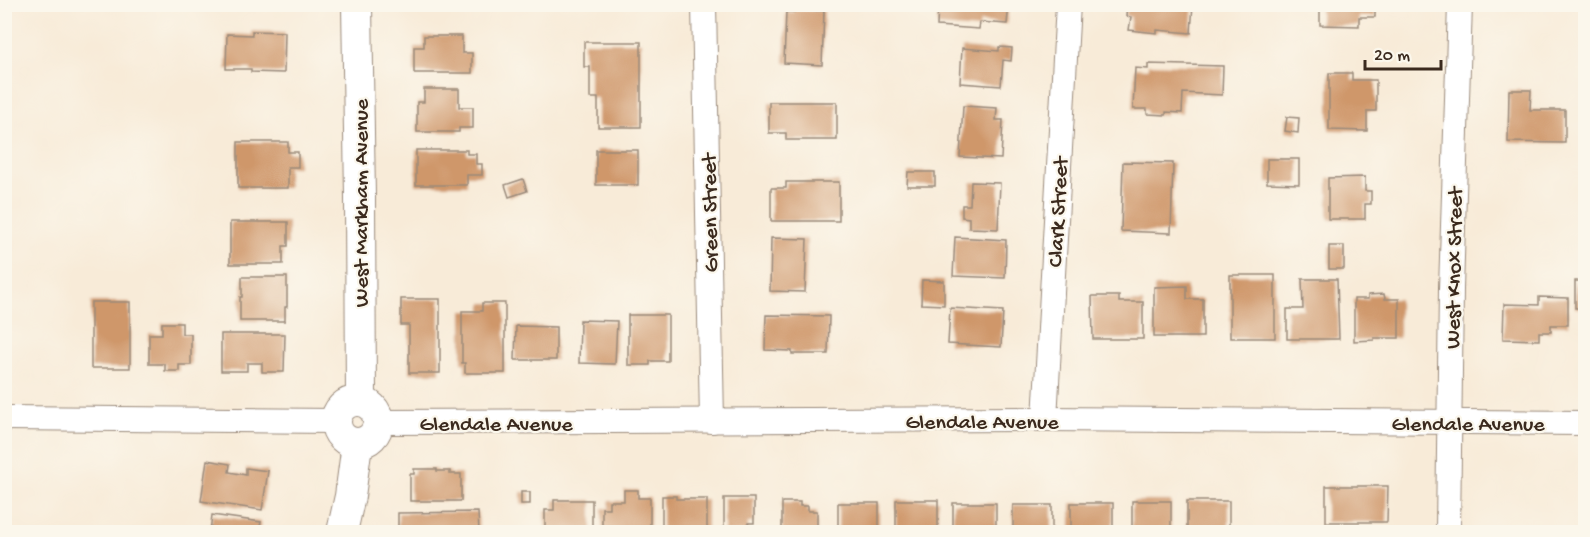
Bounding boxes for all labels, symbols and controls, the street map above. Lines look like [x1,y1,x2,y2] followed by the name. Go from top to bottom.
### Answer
[1365,33,1442,71] scale bar
[1374,46,1410,67] text: 20 m
[350,98,376,307] street label: West Markham Avenue
[698,151,726,272] street label: Green Street
[1044,154,1076,268] street label: Clark Street
[1442,185,1470,349] street label: West Knox Street
[905,411,1059,437] street label: Glendale Avenue
[419,413,573,439] street label: Glendale Avenue
[1391,413,1545,439] street label: Glendale Avenue

